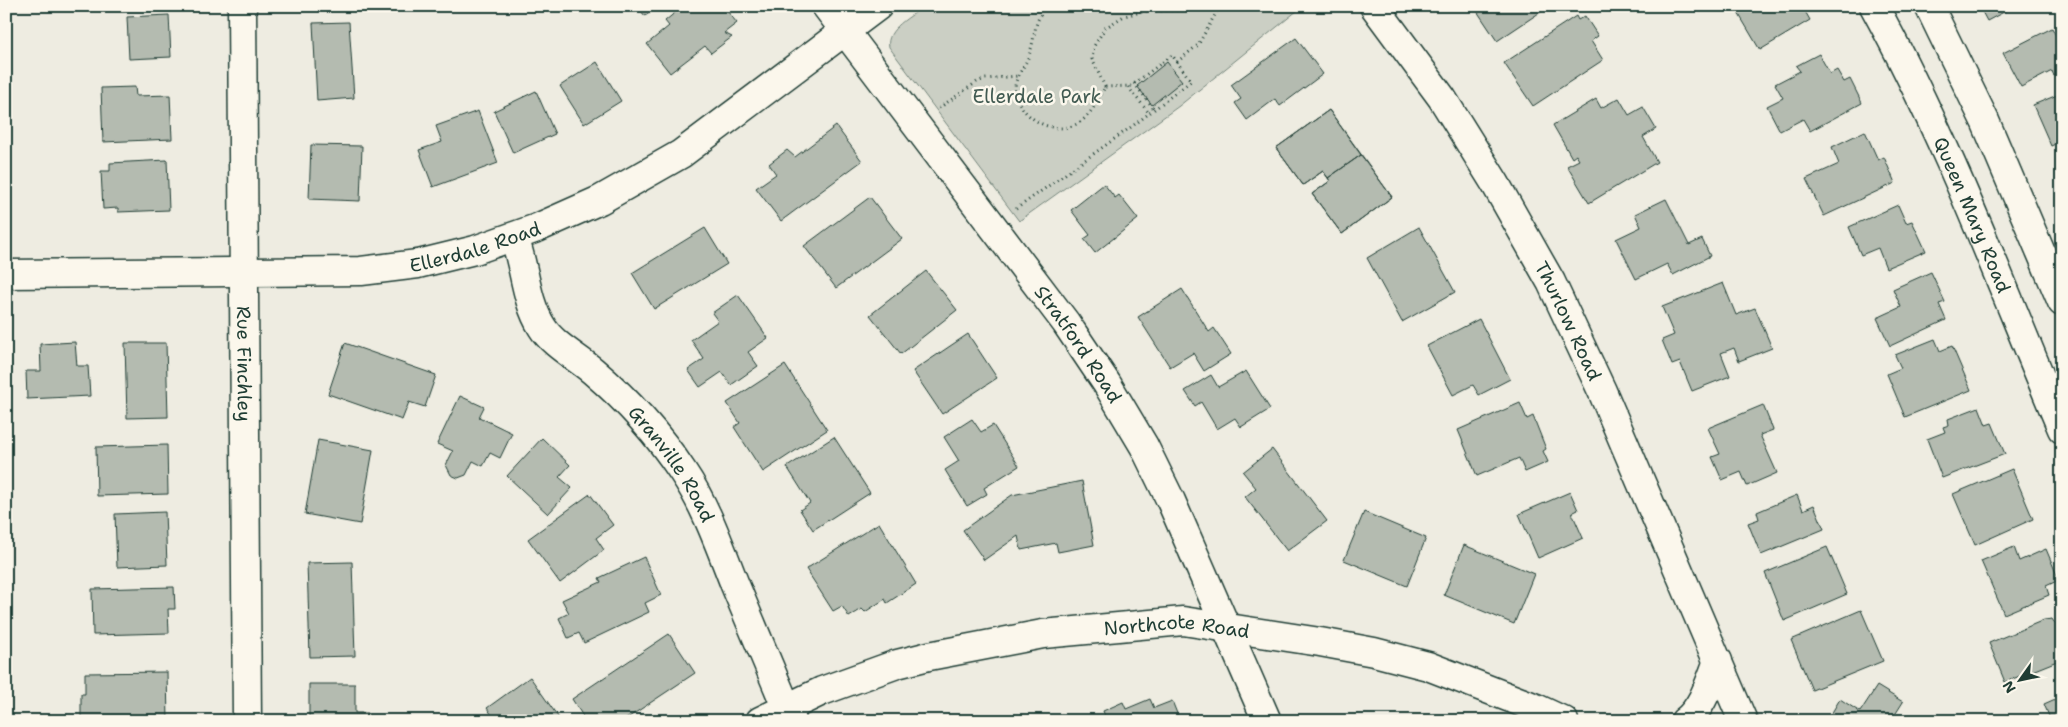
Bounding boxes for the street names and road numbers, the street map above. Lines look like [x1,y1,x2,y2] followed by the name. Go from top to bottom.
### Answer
[1928,133,2017,297] street label: Queen Mary Road
[408,215,544,277] street label: Ellerdale Road
[1529,257,1608,385] street label: Thurlow Road
[1029,280,1128,407] street label: Stratford Road
[232,306,257,422] street label: Rue Finchley
[623,400,721,526] street label: Granville Road
[1102,608,1251,644] street label: Northcote Road

